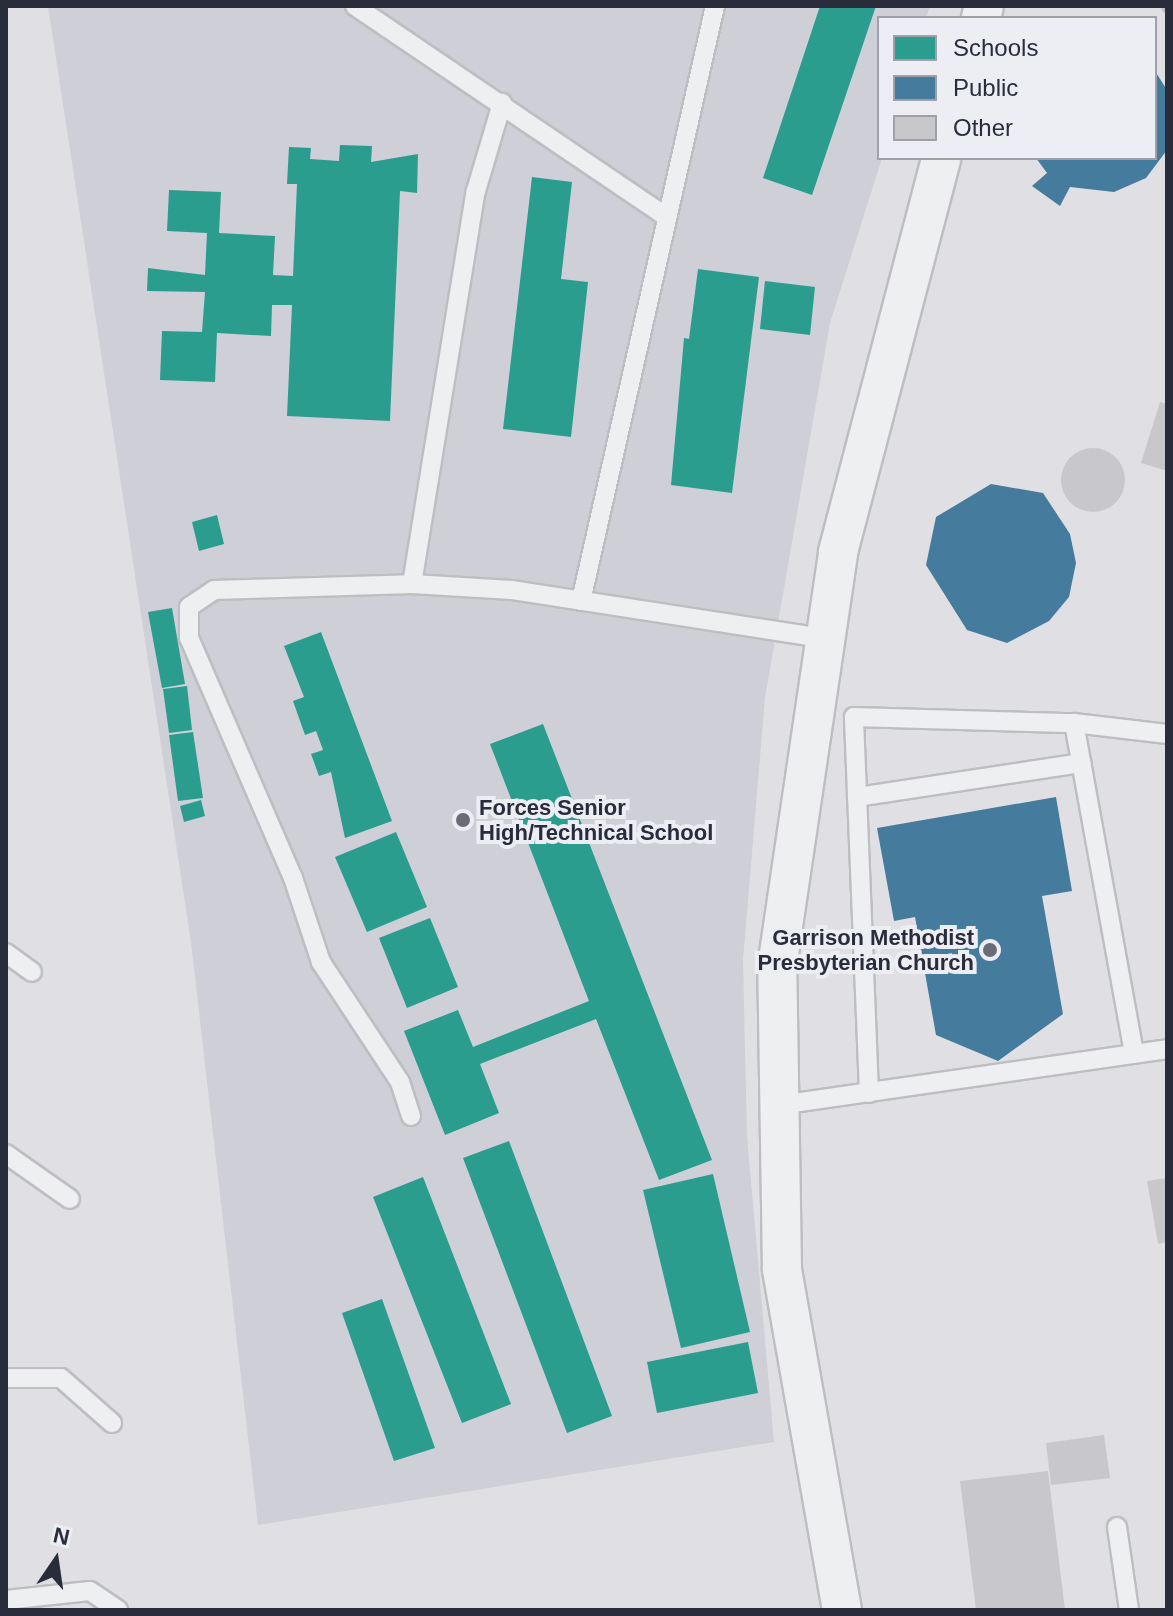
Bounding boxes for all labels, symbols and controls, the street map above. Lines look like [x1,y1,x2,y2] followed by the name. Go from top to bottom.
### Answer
[877,16,1157,160] legend
[953,34,1038,61] text: Schools
[953,74,1018,101] text: Public
[953,114,1013,141] text: Other
[479,794,713,846] place label: Forces Senior High/Technical School
[454,811,472,829] marker: Forces Senior High/Technical School
[758,924,974,976] place label: Garrison Methodist Presbyterian Church
[981,941,999,959] marker: Garrison Methodist Presbyterian Church
[16,1520,96,1600] north arrow
[51,1522,72,1550] text: N

